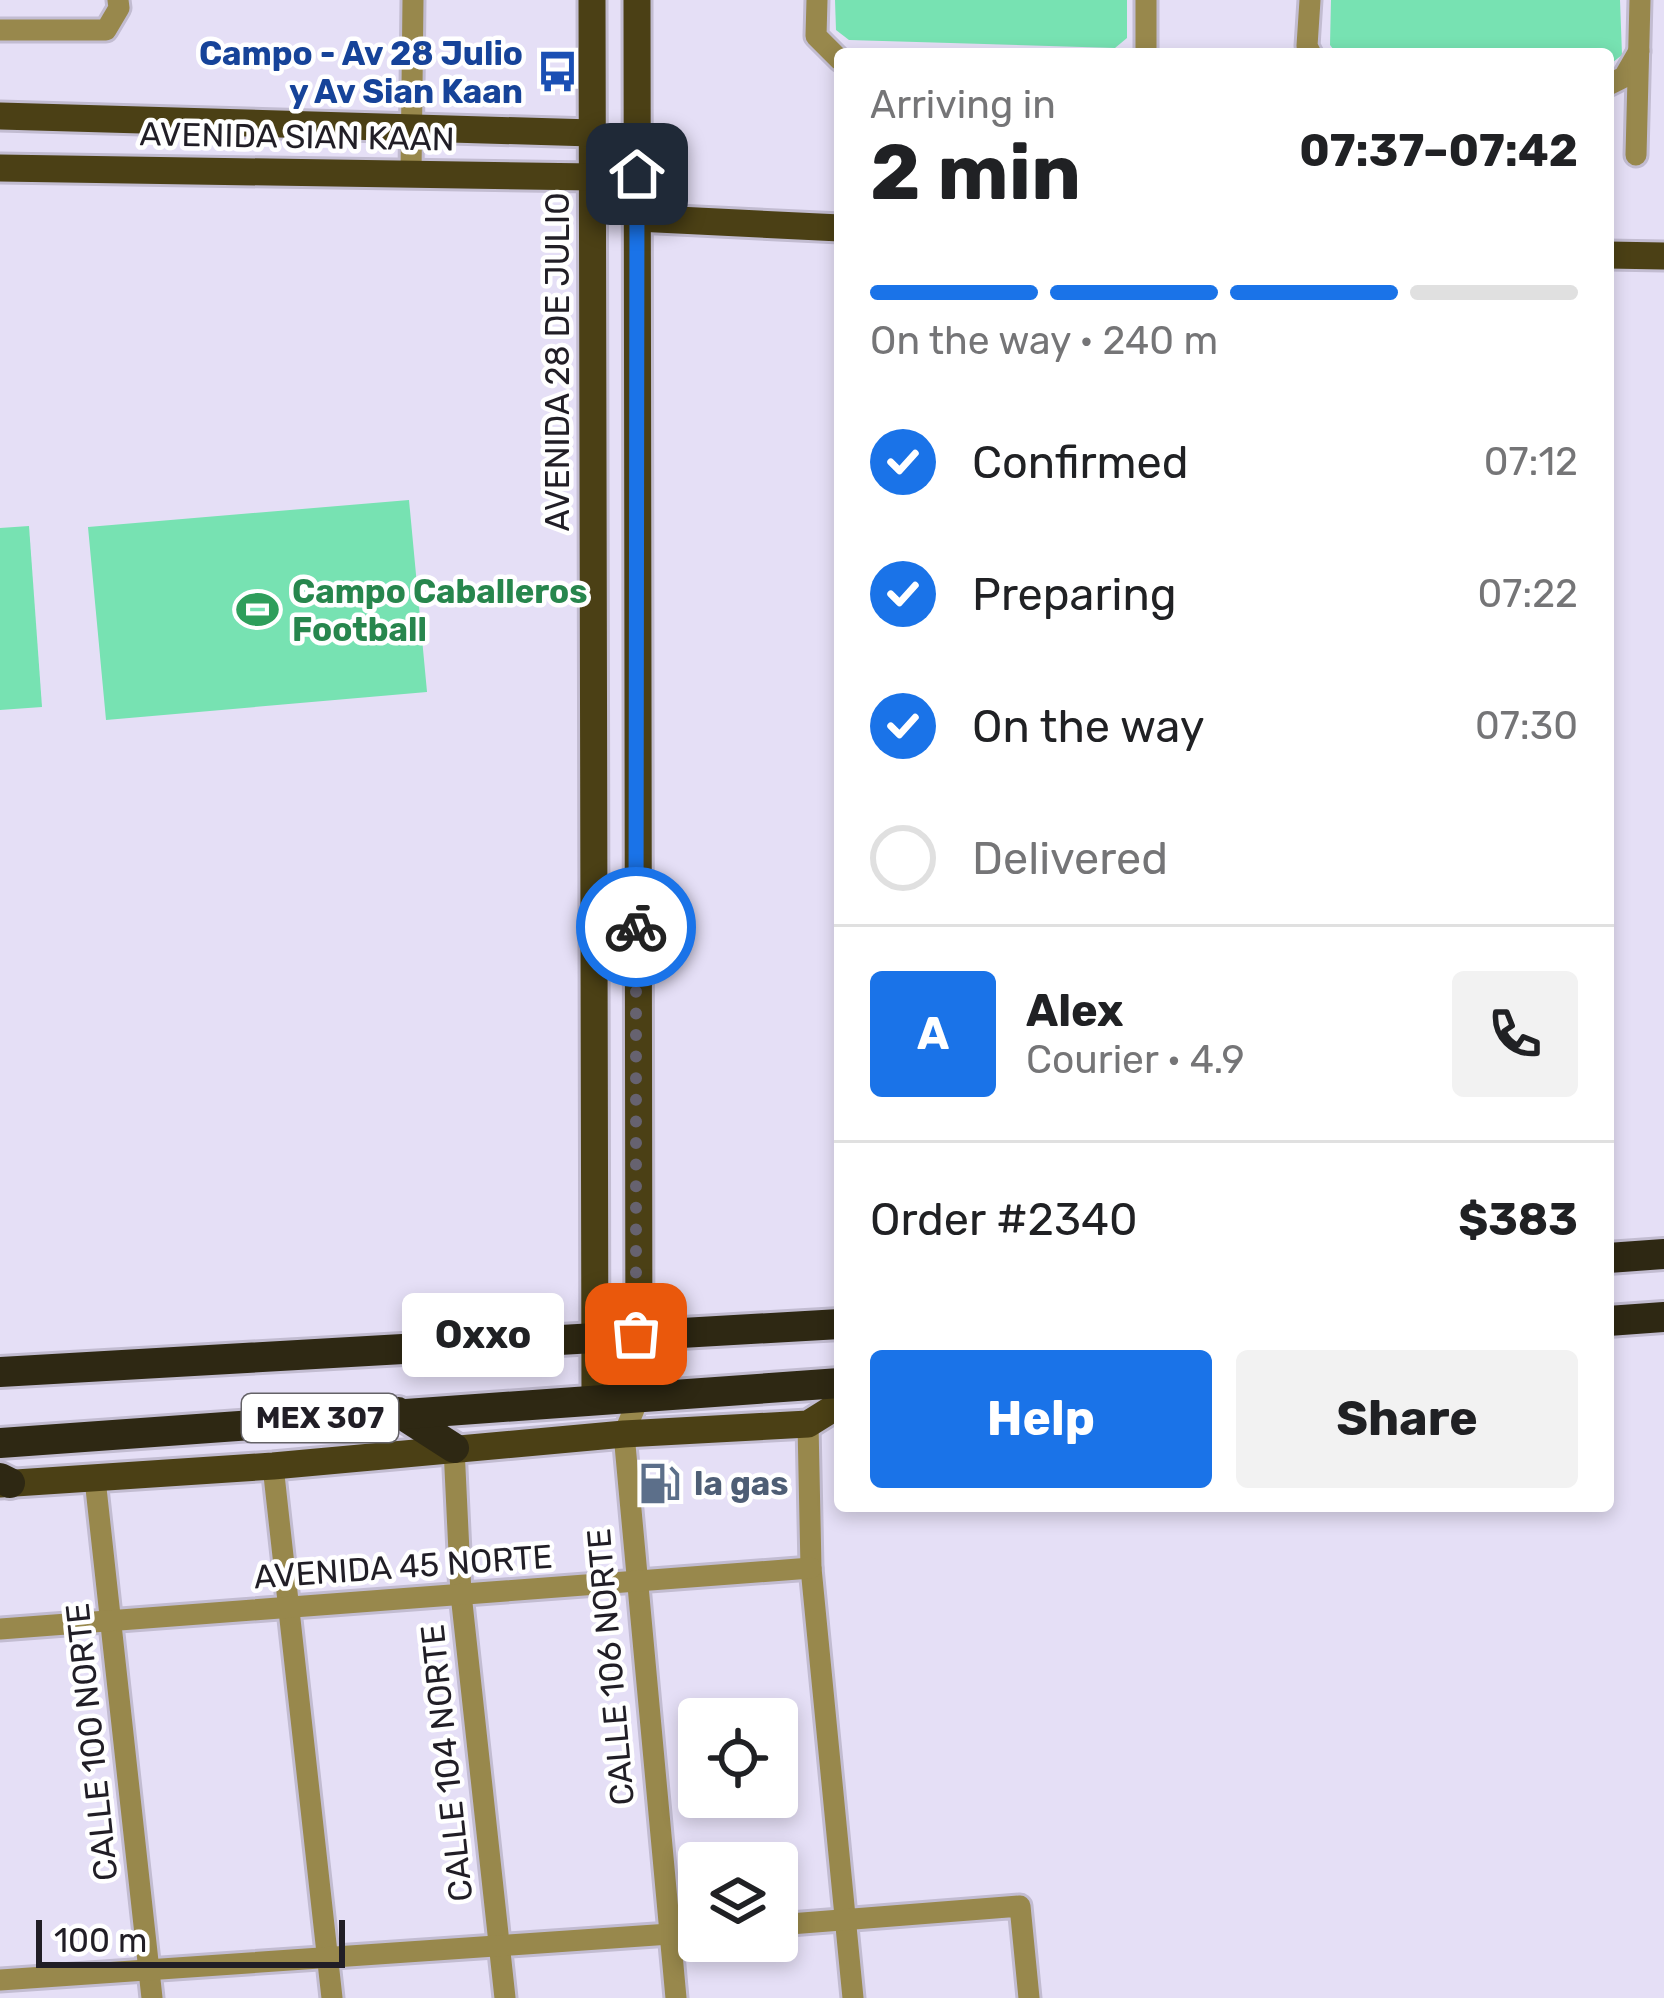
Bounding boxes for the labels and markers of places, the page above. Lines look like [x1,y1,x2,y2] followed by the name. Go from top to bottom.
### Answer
[199,34,523,111] place label: Campo - Av 28 Julio y Av Sian Kaan
[534,49,580,95] bus stop icon: Campo - Av 28 Julio y Av Sian Kaan
[586,123,688,225] pin
[292,572,588,649] place label: Campo Caballeros Football
[235,587,281,633] sports icon: Campo Caballeros Football
[585,1283,687,1385] pin
[402,1292,564,1376] callout: Oxxo
[637,1460,683,1506] fuel station icon: la gas
[694,1464,789,1503] place label: la gas

